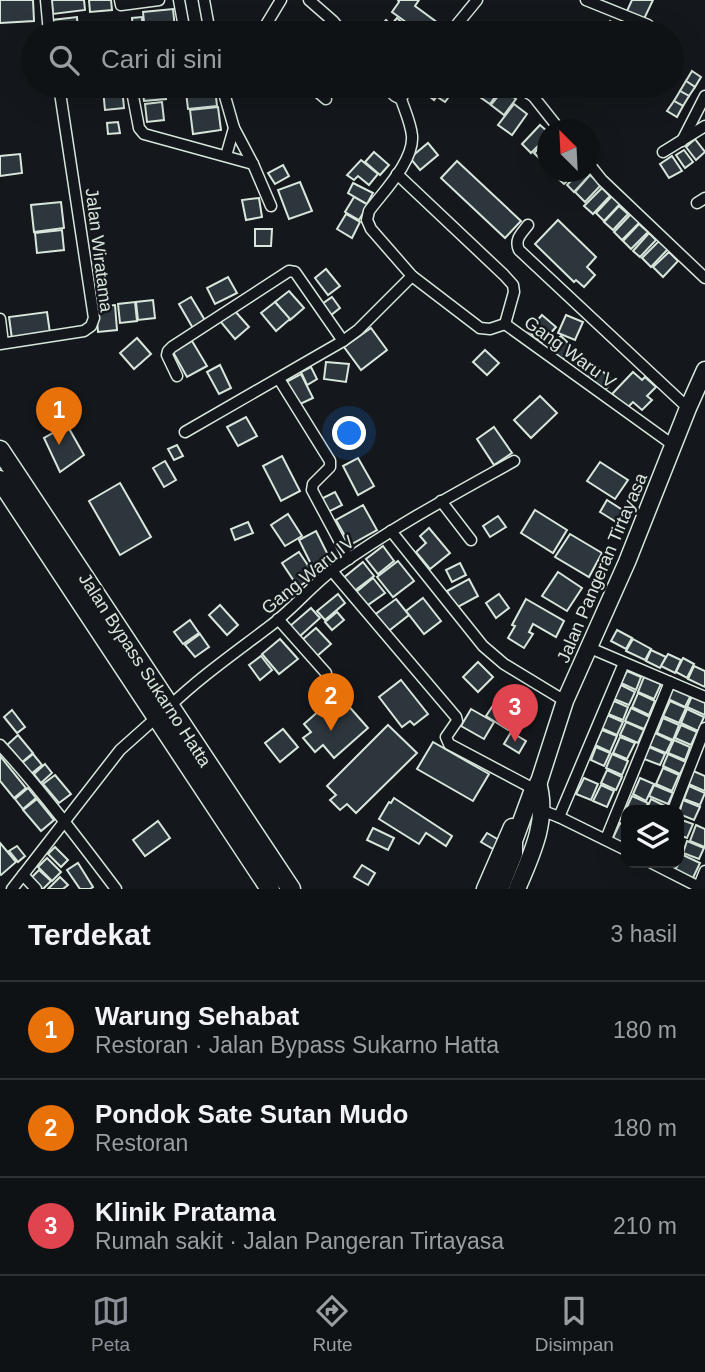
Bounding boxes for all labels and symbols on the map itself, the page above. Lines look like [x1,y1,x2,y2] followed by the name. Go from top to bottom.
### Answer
[537,119,600,182] north arrow
[81,187,117,314] street label: Jalan Wiratama
[520,312,620,392] street label: Gang Waru V
[36,387,82,445] pin: 1
[332,416,366,450] your location
[553,469,651,666] street label: Jalan Pangeran Tirtayasa
[258,532,358,618] street label: Gang Waru IV
[75,569,216,772] street label: Jalan Bypass Sukarno Hatta
[308,673,354,731] pin: 2
[492,684,538,742] pin: 3

